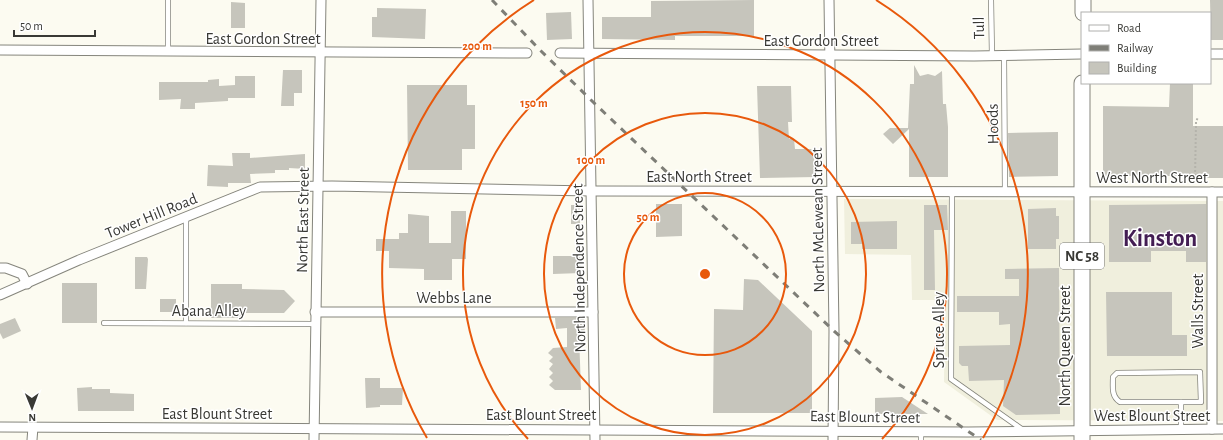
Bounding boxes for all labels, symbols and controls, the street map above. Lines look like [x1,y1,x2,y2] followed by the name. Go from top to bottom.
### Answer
[14,12,95,38] scale bar
[1081,12,1211,84] legend
[971,16,987,39] street label: Tull
[20,20,43,32] text: 50 m
[1117,22,1141,34] text: Road
[205,31,321,47] street label: East Gordon Street
[763,33,879,49] street label: East Gordon Street
[462,40,492,52] text: 200 m
[1117,42,1153,55] text: Railway
[1117,62,1157,74] text: Building
[520,97,548,109] text: 150 m
[985,103,1001,144] street label: Hoods
[809,147,827,293] street label: North McLewean Street
[577,154,605,166] text: 100 m
[294,167,312,273] street label: North East Street
[646,169,752,185] street label: East North Street
[1096,170,1208,186] street label: West North Street
[570,183,588,353] street label: North Independence Street
[103,190,200,242] street label: Tower Hill Road
[637,211,660,223] text: 50 m
[1123,227,1197,251] district label: Kinston
[1060,243,1104,269] road number: NC 58
[698,267,712,281] centre of rings
[1190,274,1206,348] street label: Walls Street
[1057,285,1074,407] street label: North Queen Street
[416,290,492,306] street label: Webbs Lane
[931,292,948,368] street label: Spruce Alley
[172,303,246,320] street label: Abana Alley
[12,388,52,428] north arrow
[162,406,272,422] street label: East Blount Street
[486,407,596,423] street label: East Blount Street
[810,408,920,426] street label: East Blount Street
[1094,408,1210,424] street label: West Blount Street
[28,412,36,423] text: N

